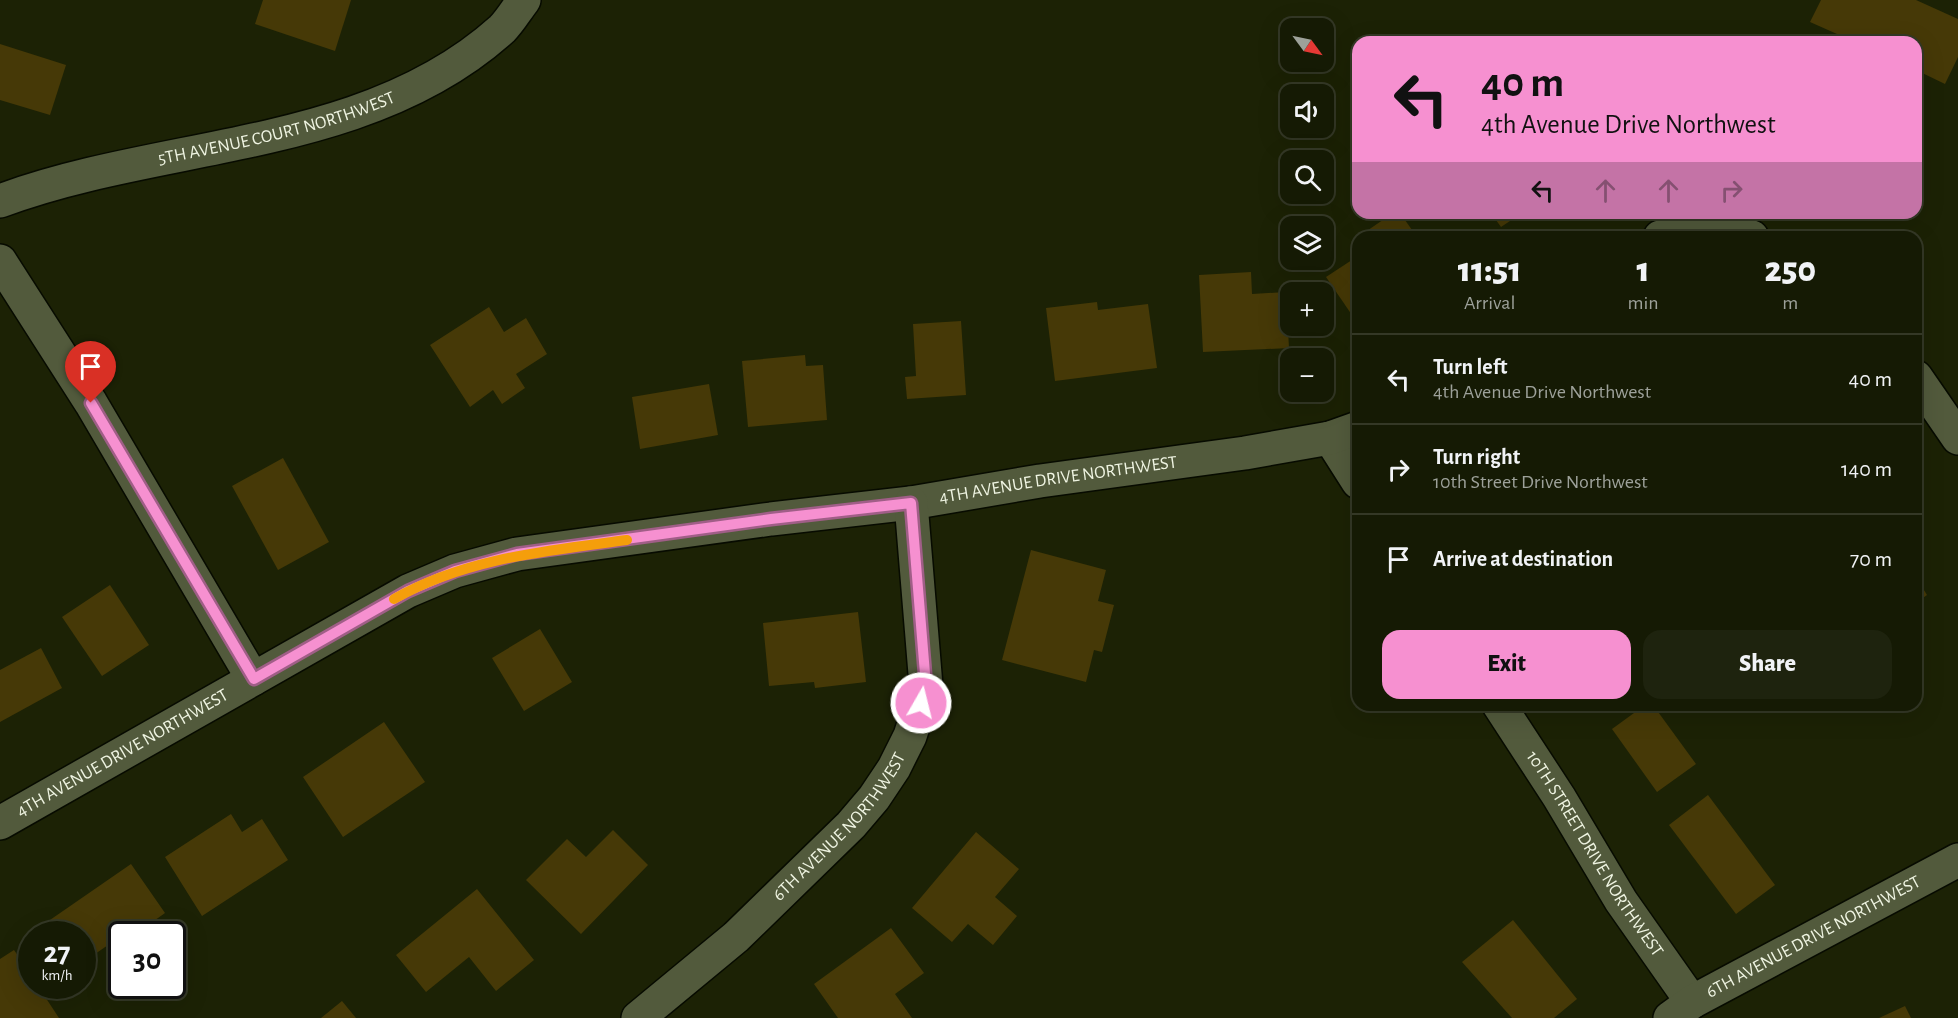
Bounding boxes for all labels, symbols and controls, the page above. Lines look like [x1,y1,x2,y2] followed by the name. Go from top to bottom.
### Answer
[1280,18,1334,72] north arrow
[1280,18,1334,402] map controls
[1382,60,1460,138] icon: left
[1481,62,1564,104] text: 40 m
[1280,84,1334,138] button: sound
[156,89,398,168] street label: 5TH AVENUE COURT NORTHWEST
[1481,111,1776,138] text: 4th Avenue Drive Northwest
[1280,150,1334,204] button: search
[1526,174,1559,207] icon: left
[1589,174,1622,207] icon: ahead
[1652,174,1685,207] icon: ahead
[1715,174,1748,207] icon: right
[1280,216,1334,270] button: layers
[1458,252,1522,288] text: 11:51
[1636,252,1650,288] text: 1
[1764,252,1816,288] text: 250
[1280,282,1334,336] button: +
[1464,293,1515,313] text: Arrival
[1627,293,1659,313] text: min
[1782,293,1798,313] text: m
[65,341,116,403] pin
[1280,348,1334,402] button: −
[74,350,107,383] icon: arrive
[1433,356,1507,378] text: Turn left
[1382,363,1415,396] icon: left
[1849,368,1892,390] text: 40 m
[1433,382,1651,402] text: 4th Avenue Drive Northwest
[1433,446,1520,468] text: Turn right
[938,453,1178,507] street label: 4TH AVENUE DRIVE NORTHWEST
[1382,453,1415,486] icon: right
[1841,458,1892,480] text: 140 m
[1433,472,1648,492] text: 10th Street Drive Northwest
[1382,543,1415,576] icon: arrive
[1433,548,1613,570] text: Arrive at destination
[1850,548,1892,570] text: 70 m
[1382,630,1631,699] button: Exit
[1643,630,1892,699] button: Share
[889,671,953,735] position arrow
[14,686,232,821] street label: 4TH AVENUE DRIVE NORTHWEST
[1523,748,1666,960] street label: 10TH STREET DRIVE NORTHWEST
[770,750,909,905] street label: 6TH AVENUE NORTHWEST
[1703,873,1924,1002] street label: 6TH AVENUE DRIVE NORTHWEST
[108,921,186,999] speed limit sign: 30
[43,938,71,968] text: 27
[42,968,72,983] text: km/h

